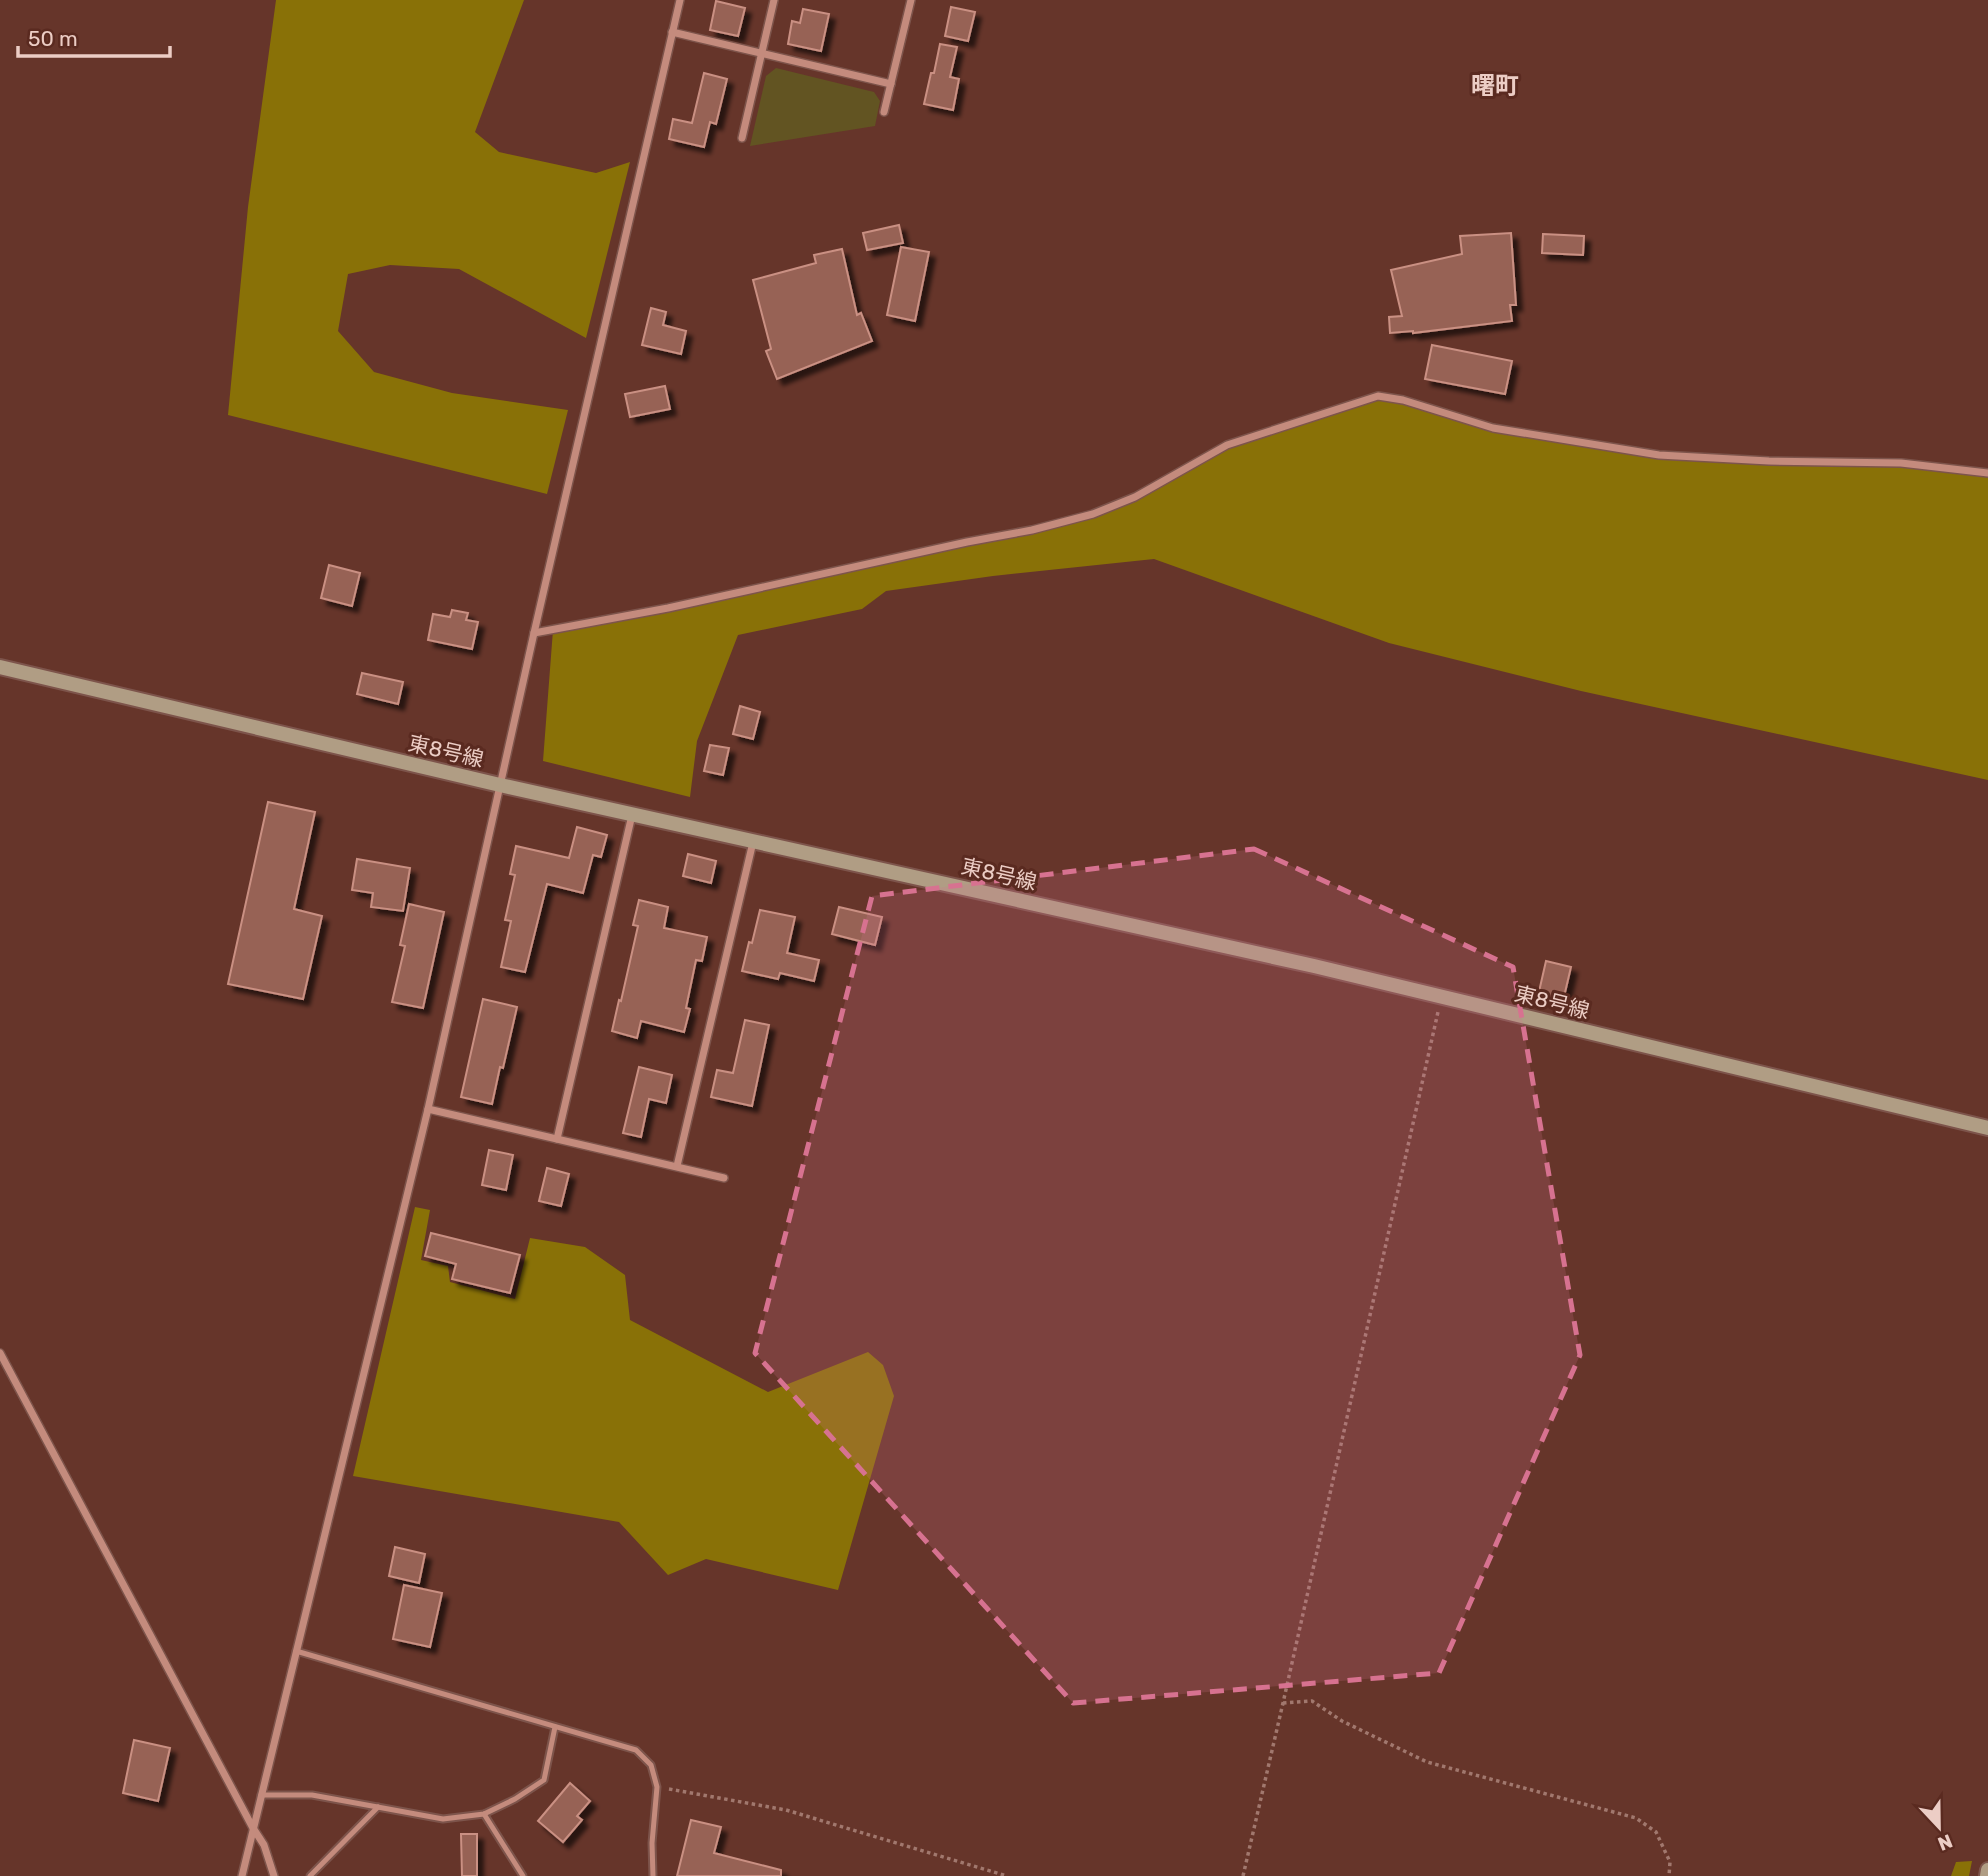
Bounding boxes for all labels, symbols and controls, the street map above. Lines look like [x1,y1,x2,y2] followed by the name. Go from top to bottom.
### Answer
[18,14,170,58] scale bar
[28,26,78,51] text: 50 m
[1471,72,1519,100] district label: 曙町
[406,730,486,772] street label: 東8号線
[959,853,1039,895] street label: 東8号線
[1512,981,1592,1023] street label: 東8号線
[1904,1792,1974,1862] north arrow
[1935,1829,1956,1856] text: N

